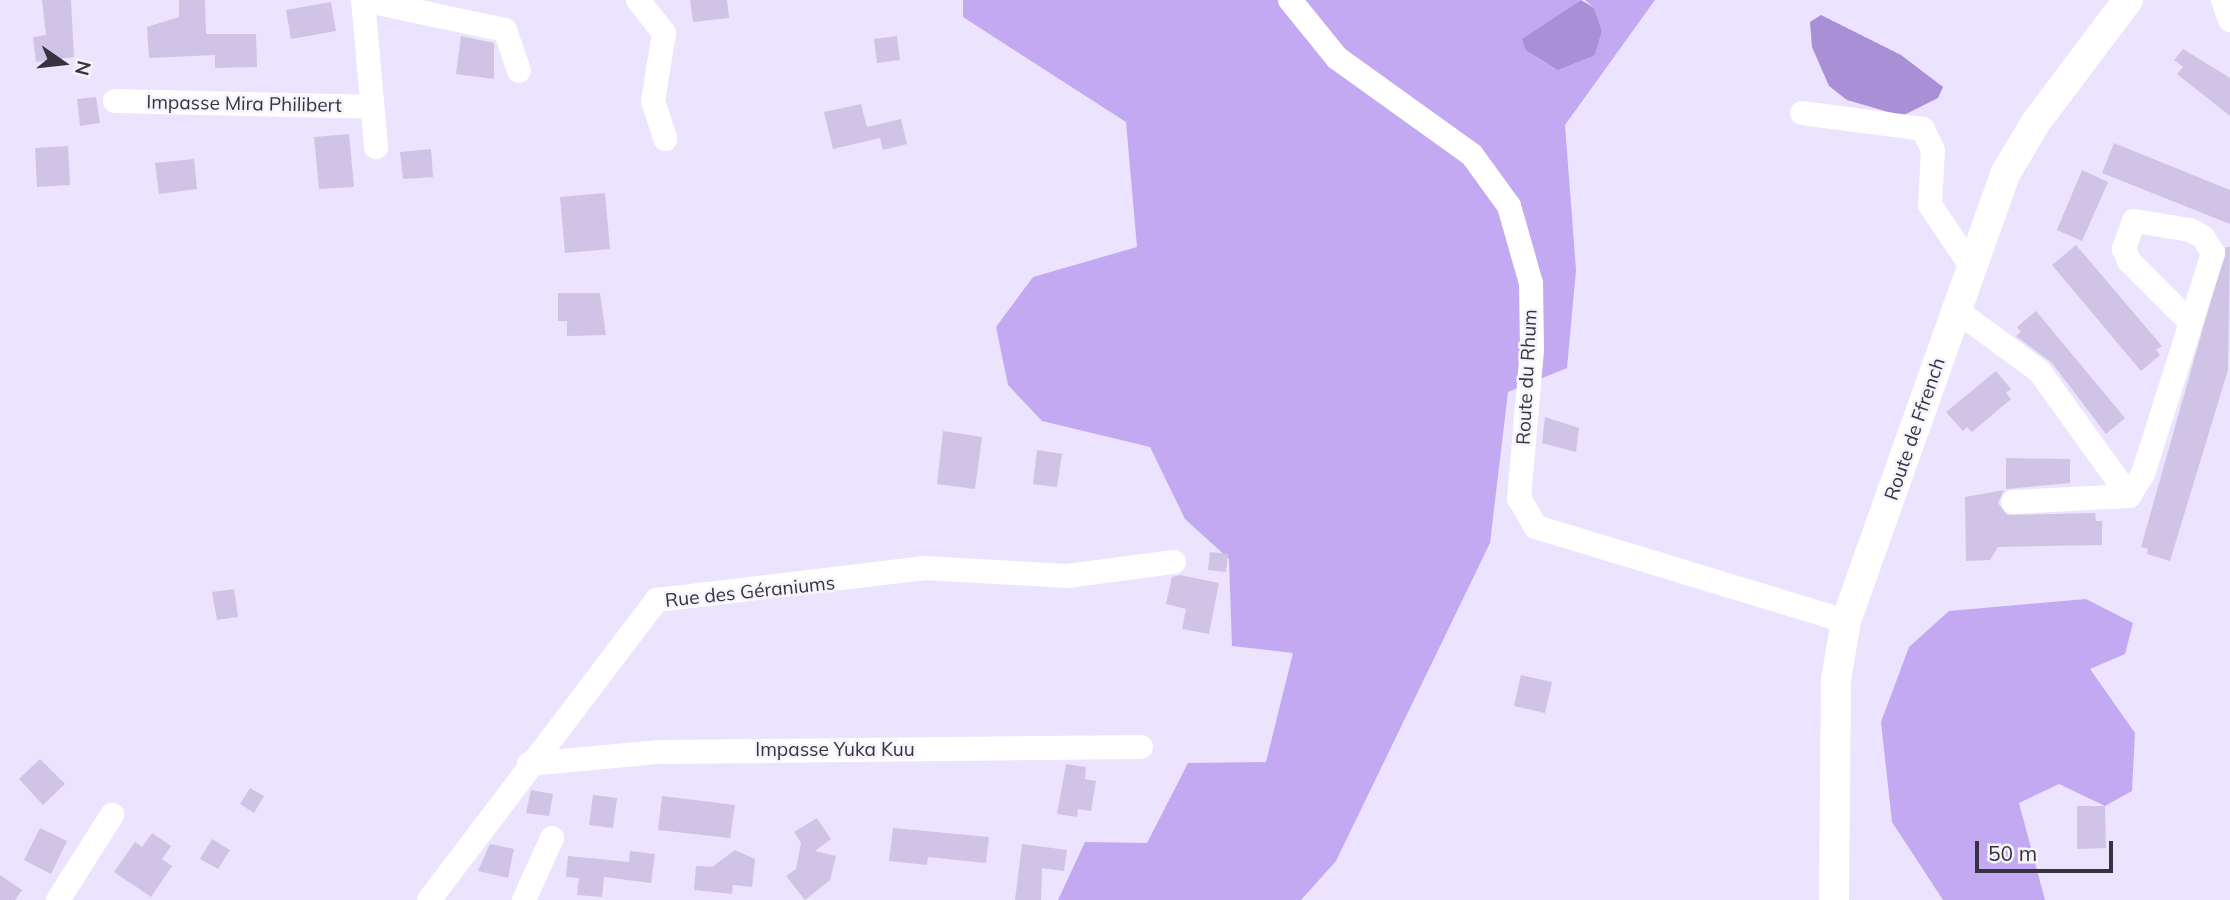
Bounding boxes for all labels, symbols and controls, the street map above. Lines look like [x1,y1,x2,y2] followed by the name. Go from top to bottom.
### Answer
[28,28,98,98] north arrow
[70,58,97,78] text: N
[146,91,342,117] street label: Impasse Mira Philibert
[1512,309,1542,445] street label: Route du Rhum
[1880,355,1950,503] street label: Route de Ffrench
[664,572,836,612] street label: Rue des Géraniums
[755,739,915,761] street label: Impasse Yuka Kuu
[1978,827,2116,871] scale bar
[1988,840,2037,866] text: 50 m

